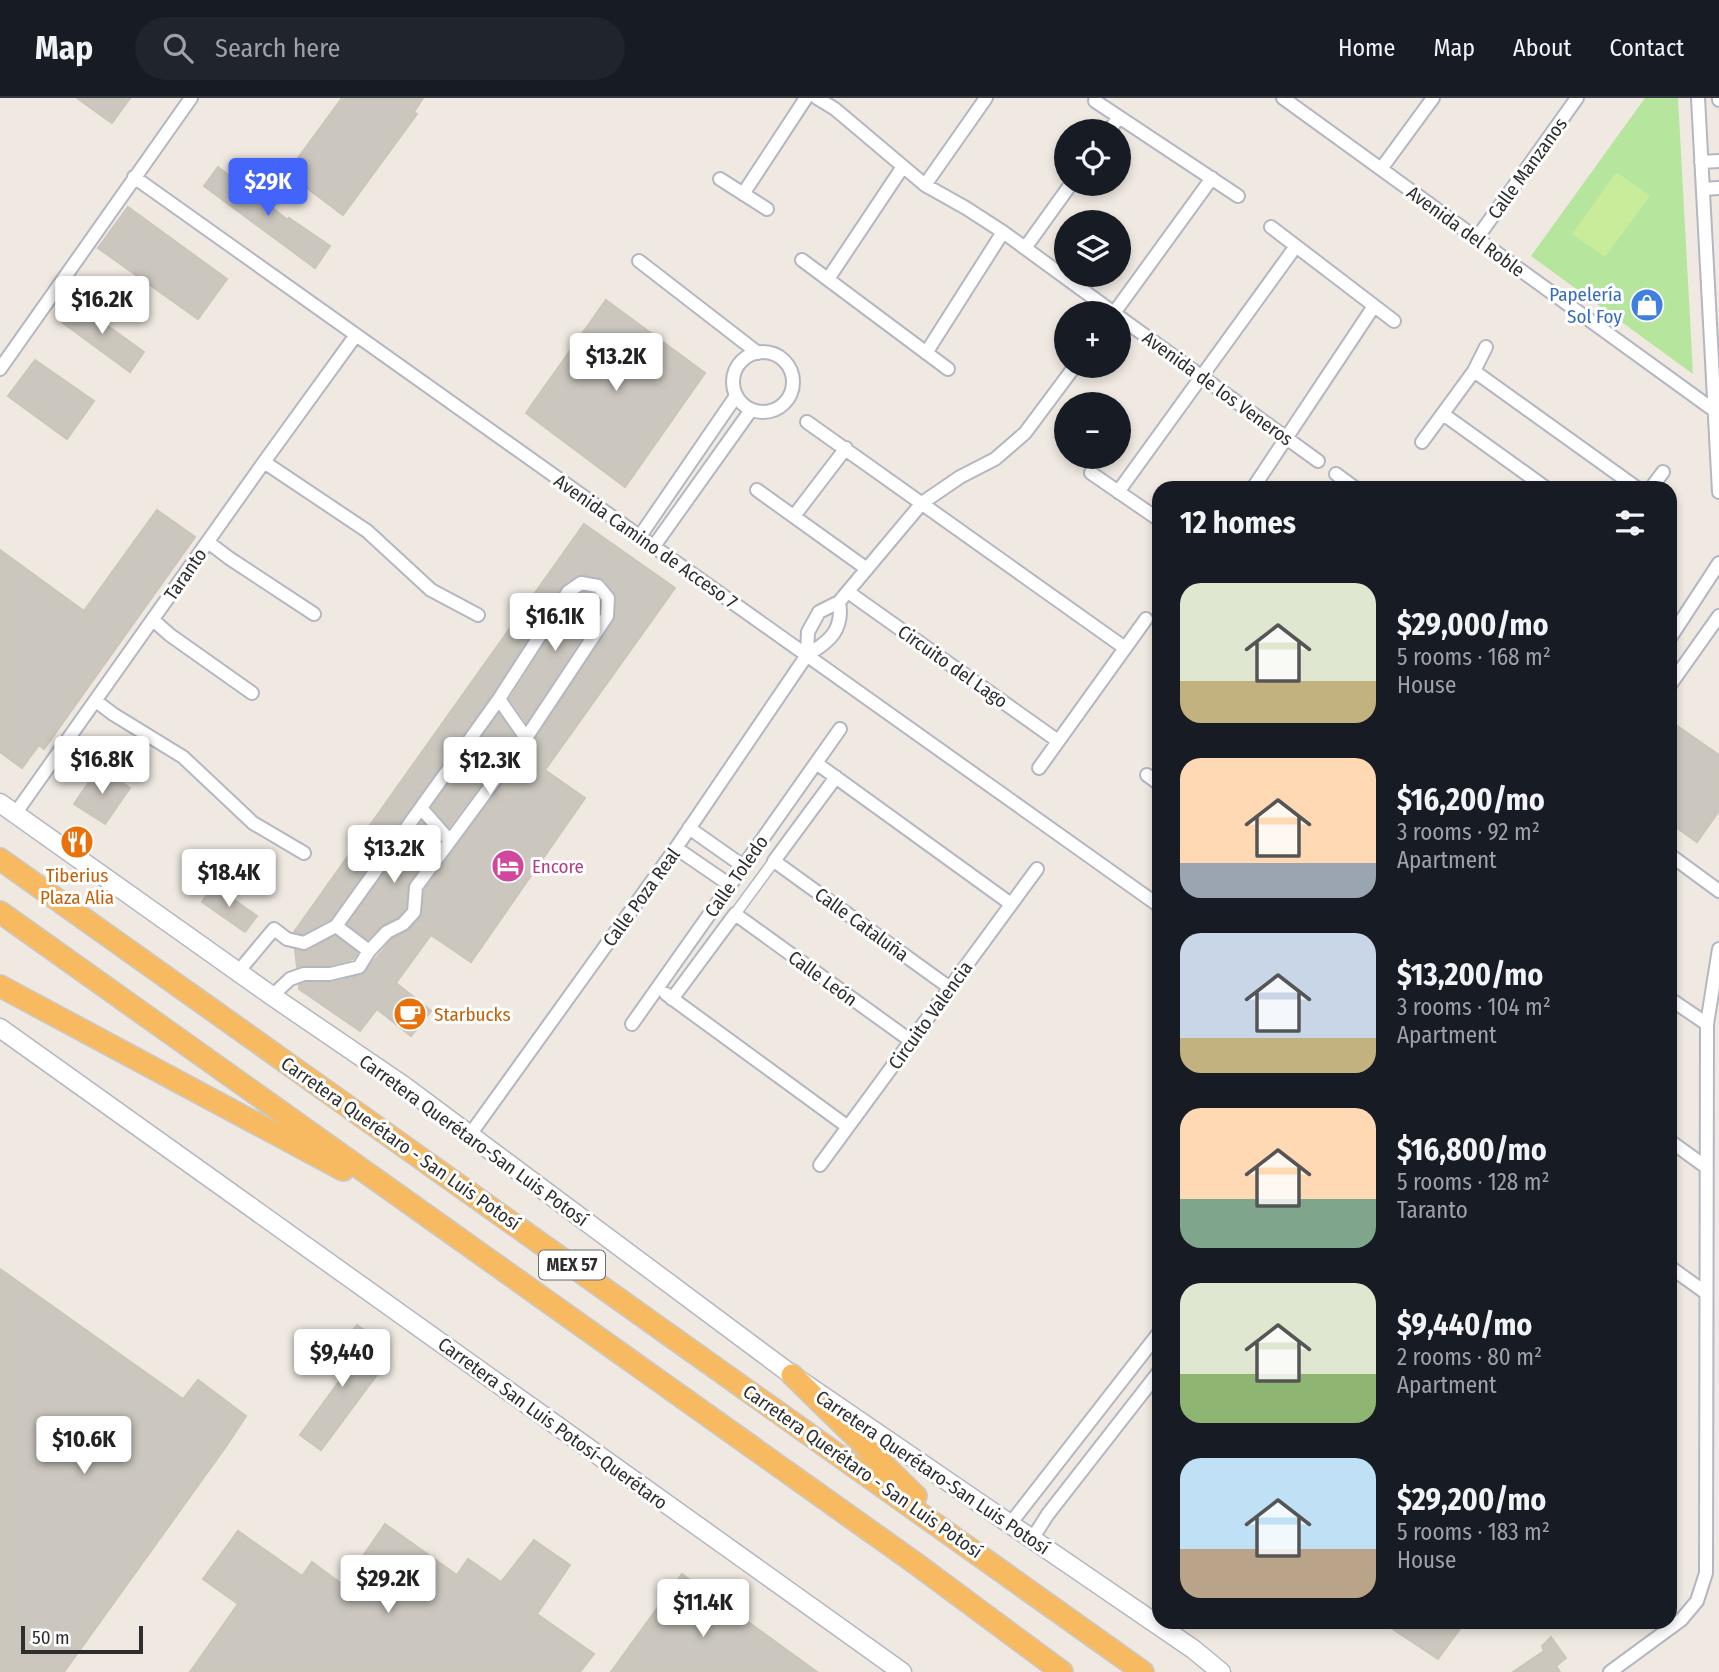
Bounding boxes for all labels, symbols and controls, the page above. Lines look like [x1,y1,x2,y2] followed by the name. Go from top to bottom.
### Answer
[135,17,625,80] search box
[35,28,93,68] text: Map
[159,29,197,67] icon: search
[215,33,340,64] text: Search here
[1338,34,1395,62] text: Home
[1433,34,1475,62] text: Map
[1513,34,1571,62] text: About
[1609,34,1684,62] text: Contact
[1483,113,1572,224] street label: Calle Manzanos
[1054,119,1131,469] map controls
[1054,119,1131,196] button: locate
[227,158,309,218] pin: $29K
[244,167,292,195] text: $29K
[1402,181,1529,282] street label: Avenida del Roble
[1054,210,1131,287] button: layers
[45,276,159,336] pin: $16.2K
[1549,283,1623,328] place label: Papelería Sol Foy
[71,285,133,313] text: $16.2K
[1628,286,1666,324] shop icon: Papelería Sol Foy
[1054,301,1131,378] button: +
[1138,326,1297,451] street label: Avenida de los Veneros
[559,334,673,393] pin: $13.2K
[586,342,646,370] text: $13.2K
[1054,392,1131,469] button: −
[550,469,742,614] street label: Avenida Camino de Acceso 7
[1611,504,1649,542] icon: filters
[1180,505,1296,541] text: 12 homes
[159,544,212,605] street label: Taranto
[498,594,612,653] pin: $16.1K
[526,602,584,630] text: $16.1K
[1397,607,1548,643] text: $29,000/mo
[1236,611,1320,695] icon: home
[893,620,1012,713] street label: Circuito del Lago
[1397,643,1551,671] text: 5 rooms · 168 m²
[1397,671,1456,699] text: House
[45,736,159,796] pin: $16.8K
[433,738,547,797] pin: $12.3K
[70,745,134,773] text: $16.8K
[460,746,520,774] text: $12.3K
[1397,782,1545,818] text: $16,200/mo
[1236,786,1320,870] icon: home
[1397,818,1540,846] text: 3 rooms · 92 m²
[58,823,96,861] restaurant icon: Tiberius Plaza Alia
[337,826,451,885] pin: $13.2K
[700,831,773,922] street label: Calle Toledo
[364,834,424,862] text: $13.2K
[598,844,685,951] street label: Calle Poza Real
[1397,846,1497,874] text: Apartment
[489,847,527,885] hotel icon: Encore
[172,850,286,909] pin: $18.4K
[532,855,584,878] place label: Encore
[198,858,260,886] text: $18.4K
[40,864,114,909] place label: Tiberius Plaza Alia
[810,883,913,966] street label: Calle Cataluña
[784,946,862,1011] street label: Calle León
[883,957,977,1074] street label: Circuito Valencia
[1397,957,1543,993] text: $13,200/mo
[1236,961,1320,1045] icon: home
[1397,993,1551,1021] text: 3 rooms · 104 m²
[391,995,429,1033] cafe icon: Starbucks
[434,1003,511,1026] place label: Starbucks
[1397,1021,1497,1049] text: Apartment
[355,1050,593,1231] street label: Carretera Querétaro-San Luis Potosí
[277,1052,525,1235] street label: Carretera Querétaro - San Luis Potosí
[1397,1132,1547,1168] text: $16,800/mo
[1236,1136,1320,1220] icon: home
[1397,1168,1550,1196] text: 5 rooms · 128 m²
[1397,1196,1468,1224] text: Taranto
[539,1250,605,1280] road number: MEX 57
[1397,1307,1532,1343] text: $9,440/mo
[1236,1311,1320,1395] icon: home
[285,1330,399,1389] pin: $9,440
[433,1332,672,1514] street label: Carretera San Luis Potosí-Querétaro
[310,1338,374,1366] text: $9,440
[1397,1343,1542,1371] text: 2 rooms · 80 m²
[1397,1371,1497,1399] text: Apartment
[739,1380,987,1563] street label: Carretera Querétaro - San Luis Potosí
[811,1385,1054,1560] street label: Carretera Querétaro-San Luis Potosí
[27,1416,141,1476] pin: $10.6K
[52,1425,116,1453] text: $10.6K
[1397,1482,1546,1518] text: $29,200/mo
[1236,1486,1320,1570] icon: home
[1397,1518,1550,1546] text: 5 rooms · 183 m²
[1397,1546,1456,1574] text: House
[331,1556,445,1615] pin: $29.2K
[357,1564,419,1592] text: $29.2K
[646,1580,760,1639] pin: $11.4K
[673,1588,733,1616] text: $11.4K
[21,1623,144,1655] scale bar
[32,1626,70,1649] text: 50 m

